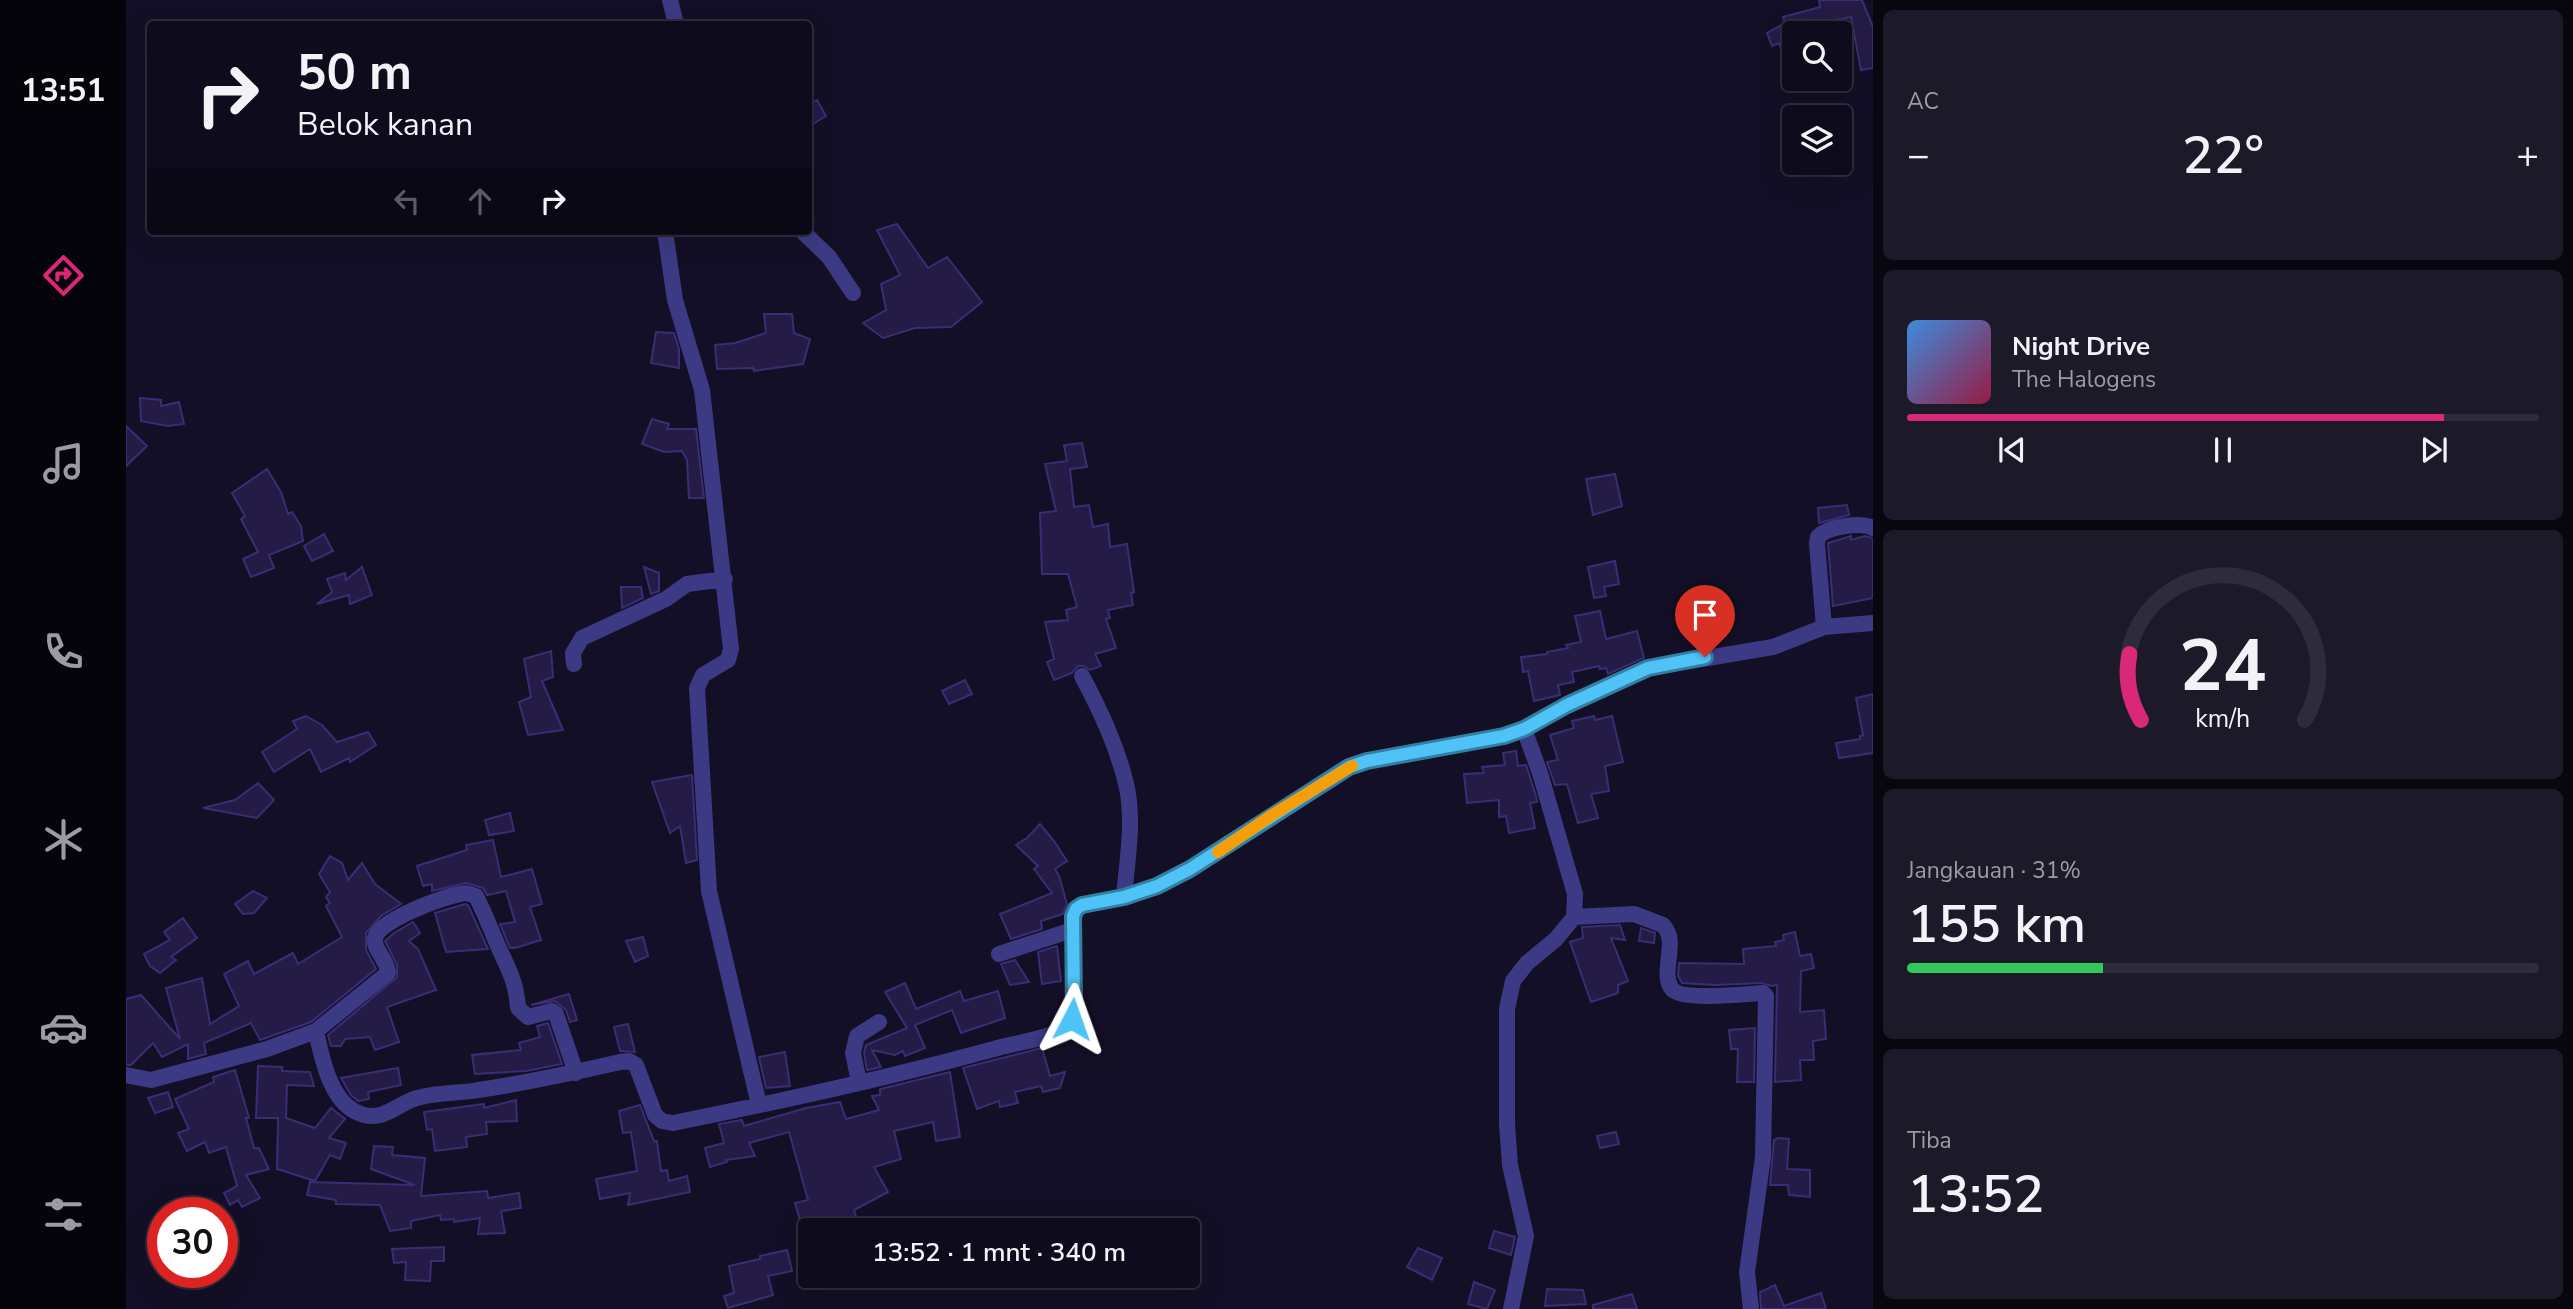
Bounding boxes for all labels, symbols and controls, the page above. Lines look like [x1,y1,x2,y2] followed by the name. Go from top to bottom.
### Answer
[1782,21,1852,175] map controls
[1782,21,1852,91] button: search
[297,39,412,106] text: 50 m
[182,49,273,140] icon: right
[21,69,105,112] text: 13:51
[1907,86,1939,117] text: AC
[297,103,473,146] text: Belok kanan
[1782,105,1852,175] button: layers
[2182,120,2264,191] text: 22°
[1907,130,1930,181] text: −
[2516,130,2539,181] text: +
[388,182,426,220] icon: left
[461,182,499,220] icon: ahead
[534,182,572,220] icon: right
[39,251,88,300] icon: directions
[2012,329,2150,364] text: Night Drive
[2012,364,2156,395] text: The Halogens
[1993,431,2031,469] icon: previous
[2204,431,2242,469] icon: pause
[2415,431,2453,469] icon: next
[39,439,88,488] icon: music
[1675,585,1735,657] pin
[1686,596,1724,634] icon: arrive
[2179,617,2267,717] text: 24
[39,627,88,676] icon: phone
[2195,702,2251,736] text: km/h
[39,815,88,864] icon: climate
[1907,855,2081,886] text: Jangkauan · 31%
[1907,889,2086,960] text: 155 km
[1035,982,1109,1056] position arrow
[39,1003,88,1052] icon: car
[1907,1125,1952,1156] text: Tiba
[1907,1159,2044,1230] text: 13:52
[39,1190,88,1239] icon: filters
[147,1197,238,1288] speed limit sign: 30
[872,1235,1126,1270] text: 13:52 · 1 mnt · 340 m

